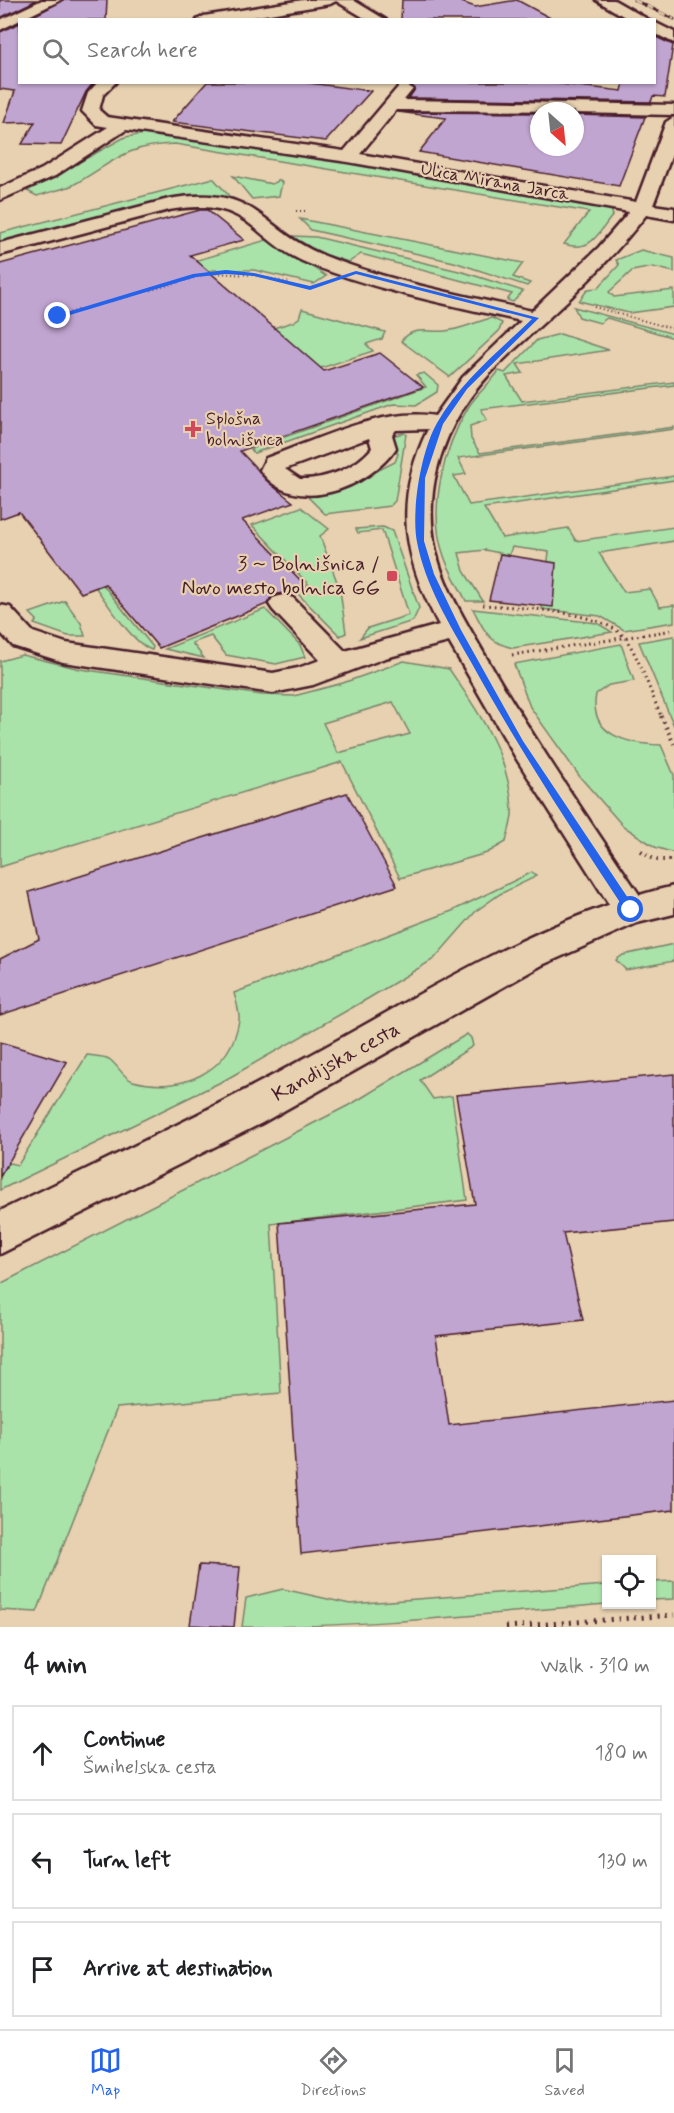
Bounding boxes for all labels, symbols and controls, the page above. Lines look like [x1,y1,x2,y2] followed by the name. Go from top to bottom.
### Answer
[18,18,656,84] search box
[39,35,72,68] icon: search
[87,37,198,65] text: Search here
[530,102,584,156] north arrow
[419,157,571,207] street label: Ulica Mirana Jarca
[44,302,70,328] route end
[206,407,284,452] place label: Splošna bolnišnica
[184,420,202,438] marker: Splošna bolnišnica
[182,550,380,602] place label: 3 ~ Bolnišnica / Novo mesto bolnica GG
[385,569,399,583] marker: 3 ~ Bolnišnica / Novo mesto bolnica GG
[617,896,643,922] route start
[267,1015,405,1109] street label: Kandijska cesta
[602,1555,656,1609] map controls
[602,1555,656,1609] button: locate
[24,1649,87,1683] text: 4 min
[540,1653,650,1680] text: Walk · 310 m
[83,1726,165,1754] text: Continue
[26,1737,59,1770] icon: ahead
[595,1740,648,1767] text: 180 m
[83,1754,217,1781] text: Šmihelska cesta
[26,1845,59,1878] icon: left
[83,1847,171,1875] text: Turn left
[597,1848,648,1875] text: 130 m
[26,1953,59,1986] icon: arrive
[83,1955,273,1983] text: Arrive at destination
[89,2044,122,2101] tab: Map
[300,2044,366,2101] tab: Directions
[544,2044,585,2101] tab: Saved

